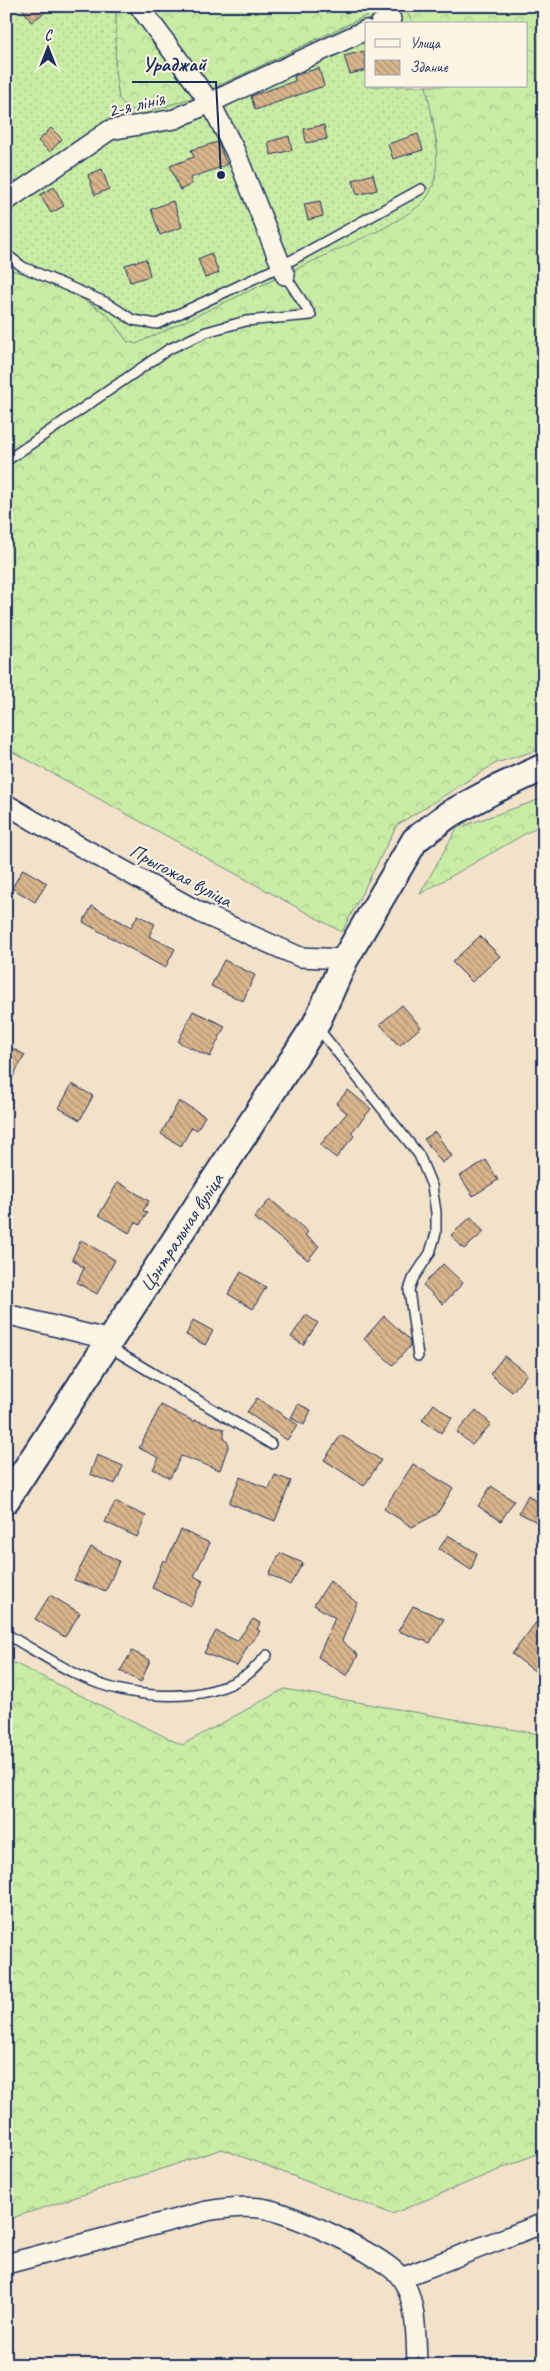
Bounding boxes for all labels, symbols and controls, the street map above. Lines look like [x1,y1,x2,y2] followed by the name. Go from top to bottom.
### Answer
[22,22,72,72] north arrow
[365,22,528,88] legend
[45,27,54,44] text: С
[410,34,441,53] text: Улица
[132,46,216,82] callout: Ураджай
[142,51,208,77] text: Ураджай
[410,58,449,77] text: Здание
[105,86,168,123] street label: 2-я лінія
[125,838,237,913] street label: Прыгожая вуліца
[134,1167,230,1296] street label: Цэнтральная вуліца

